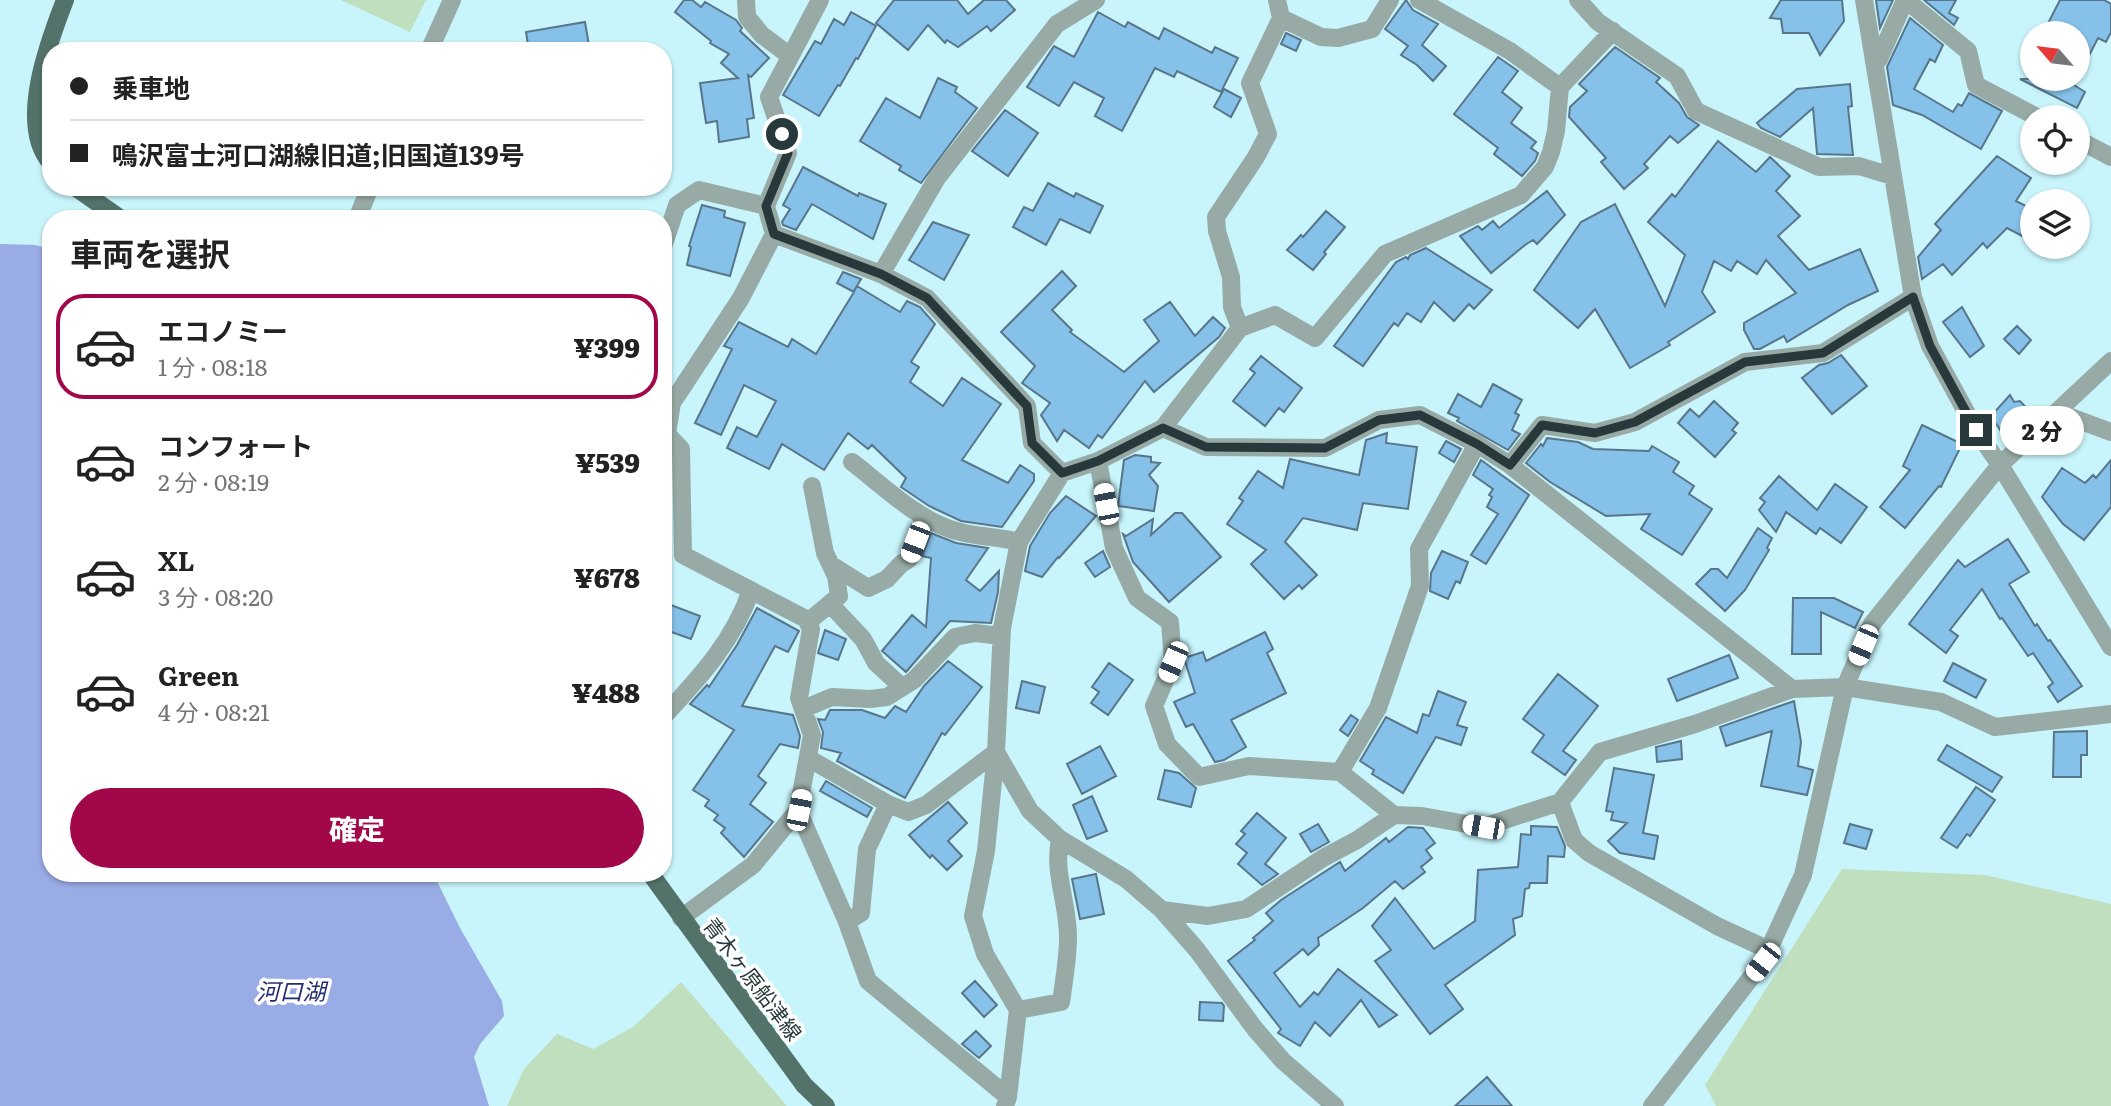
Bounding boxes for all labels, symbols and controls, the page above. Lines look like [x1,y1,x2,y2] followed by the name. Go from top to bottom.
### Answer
[2020,21,2090,91] north arrow
[2020,21,2090,259] map controls
[112,67,190,106] text: 乗車地
[2020,105,2090,175] button: locate
[766,118,798,150] route start
[112,134,525,173] text: 鳴沢富士河口湖線旧道;旧国道139号
[2020,189,2090,259] button: layers
[70,228,230,276] text: 車両を選択
[158,310,288,349] text: エコノミー
[74,315,137,378] icon: car
[574,327,640,366] text: ¥399
[158,349,267,383] text: 1 分 · 08:18
[2000,406,2084,454] callout: 2 分
[2022,413,2062,447] text: 2 分
[1960,414,1992,446] route end
[158,425,313,464] text: コンフォート
[74,430,137,493] icon: car
[575,442,640,481] text: ¥539
[158,464,269,498] text: 2 分 · 08:19
[1092,481,1121,527] car
[898,519,933,565] car
[158,540,195,579] text: XL
[74,545,137,608] icon: car
[574,557,640,596] text: ¥678
[158,579,273,613] text: 3 分 · 08:20
[1846,622,1881,668] car
[1156,639,1191,685] car
[158,655,239,694] text: Green
[74,660,137,723] icon: car
[572,672,640,711] text: ¥488
[158,694,270,728] text: 4 分 · 08:21
[785,787,814,833] car
[70,788,644,868] button: 確定
[1461,813,1506,841] car
[697,910,811,1046] street label: 青木ヶ原船津線
[1742,939,1785,985] car
[257,973,329,1007] water label: 河口湖

